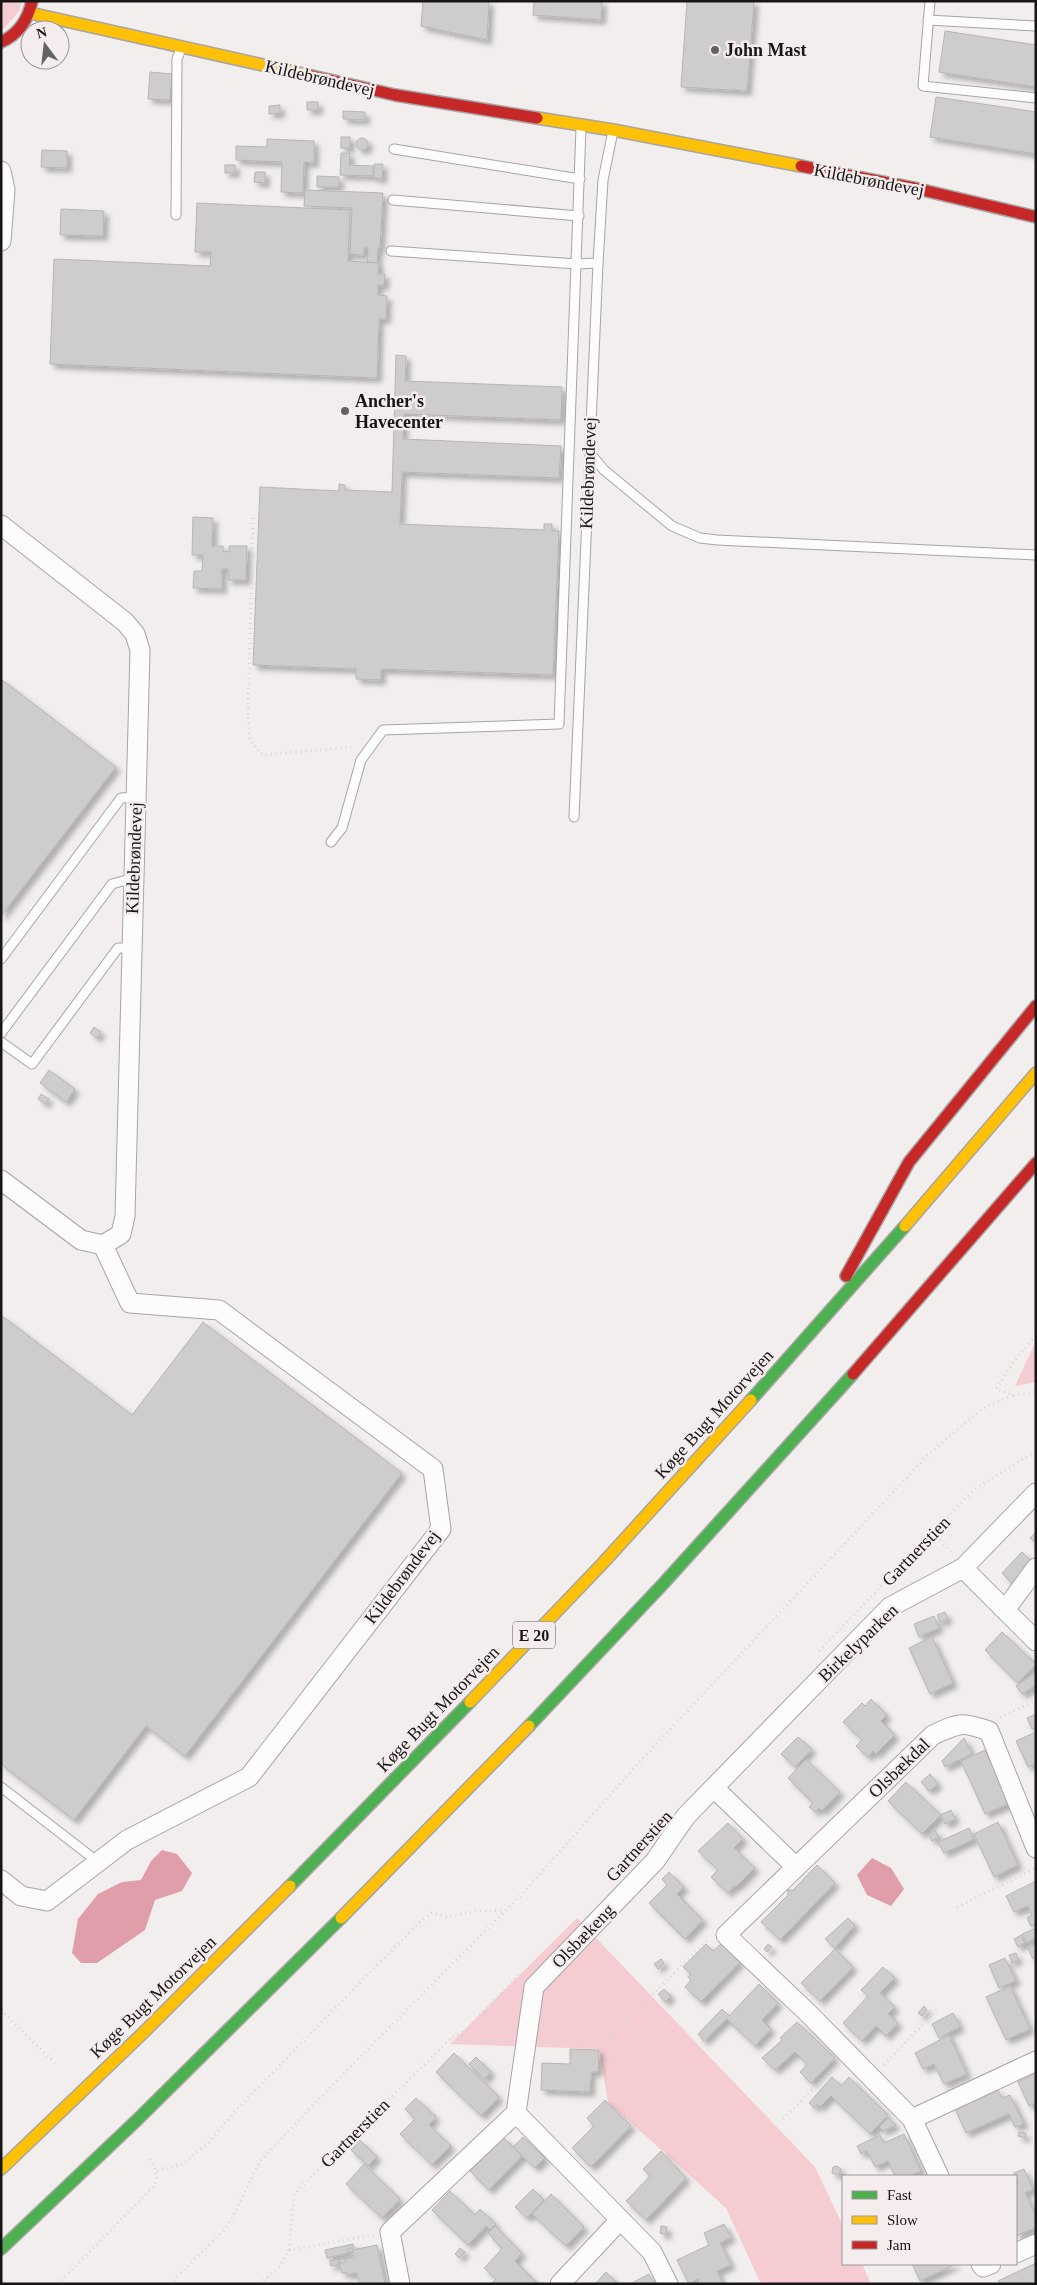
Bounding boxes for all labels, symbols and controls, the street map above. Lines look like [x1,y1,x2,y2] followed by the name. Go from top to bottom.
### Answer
[20,20,70,70] north arrow
[35,24,49,41] text: N
[725,40,807,60] place label: John Mast
[709,44,721,56] marker: John Mast
[263,56,377,100] street label: Kildebrøndevej
[812,160,926,200] street label: Kildebrøndevej
[355,391,443,432] place label: Ancher's Havecenter
[339,405,351,417] marker: Ancher's Havecenter
[576,417,600,529] street label: Kildebrøndevej
[122,802,146,914] street label: Kildebrøndevej
[651,1345,777,1483] street label: Køge Bugt Motorvejen
[878,1512,954,1590] street label: Gartnerstien
[360,1526,444,1628] street label: Kildebrøndevej
[814,1600,902,1686] street label: Birkelyparken
[513,1622,555,1648] road number: E 20
[373,1642,503,1776] street label: Køge Bugt Motorvejen
[864,1734,934,1802] street label: Olsbækdal
[602,1806,676,1886] street label: Gartnerstien
[548,1900,618,1972] street label: Olsbækeng
[86,1932,220,2062] street label: Køge Bugt Motorvejen
[316,2094,394,2172] street label: Gartnerstien
[842,2175,1017,2265] legend
[887,2187,913,2203] text: Fast
[887,2212,918,2228] text: Slow
[887,2237,911,2253] text: Jam

